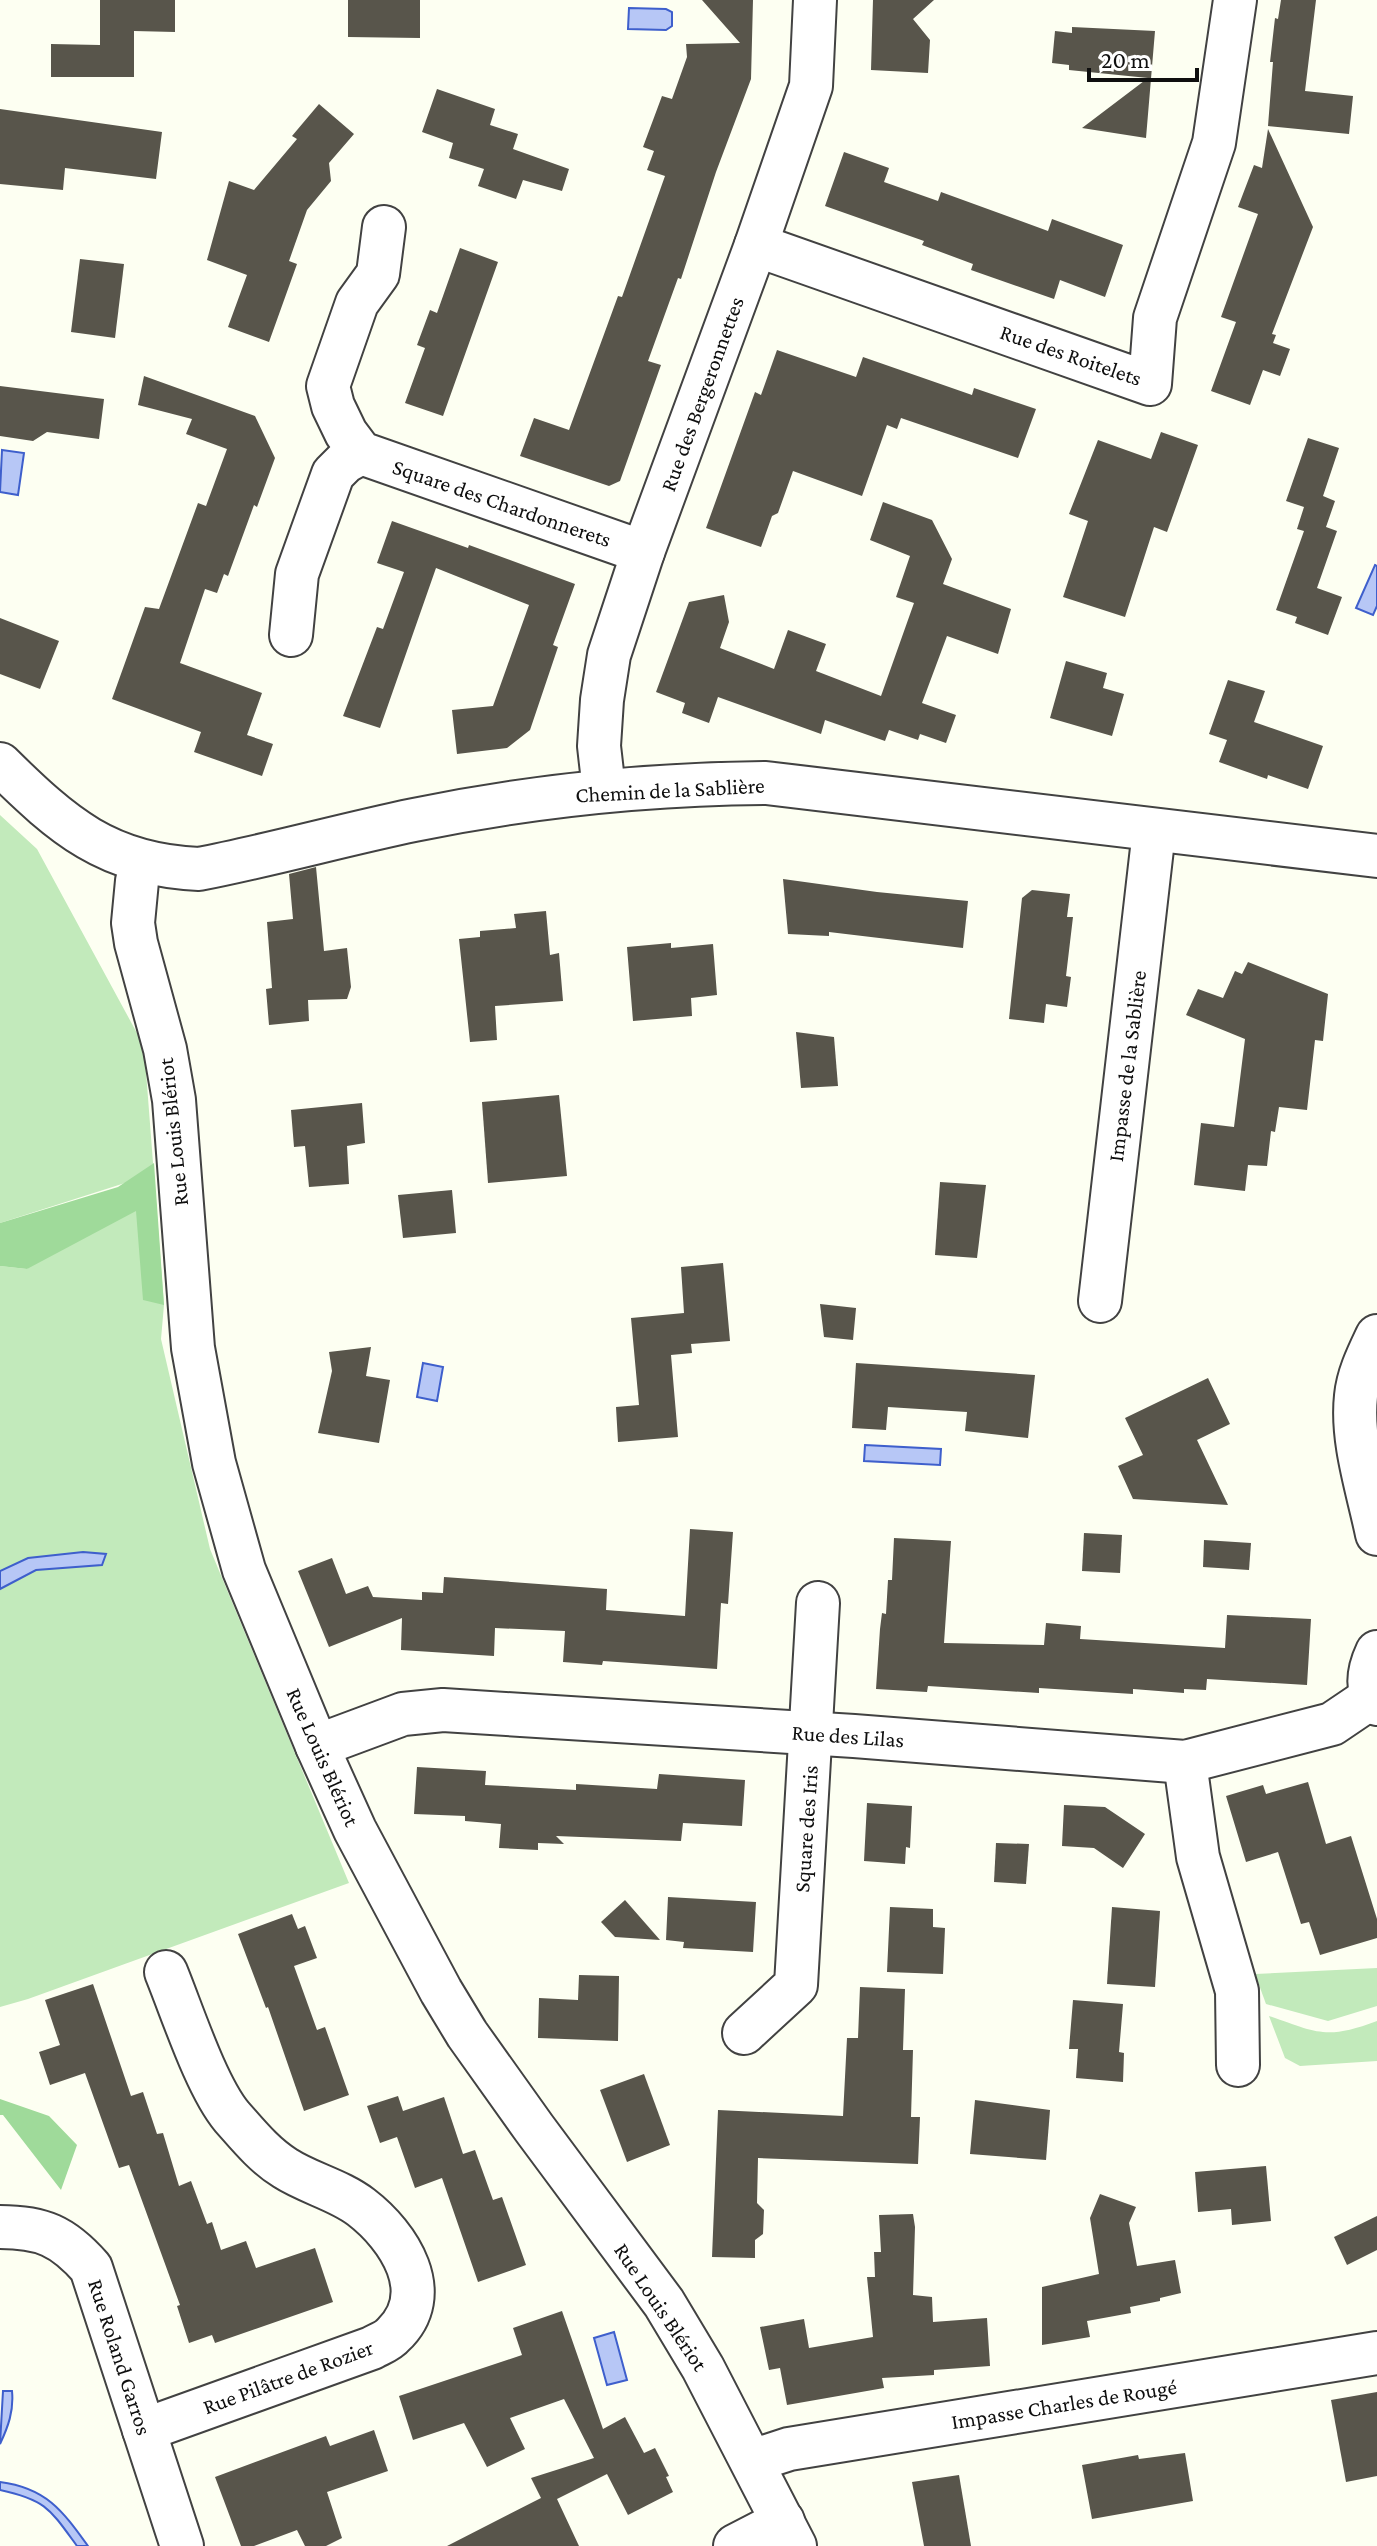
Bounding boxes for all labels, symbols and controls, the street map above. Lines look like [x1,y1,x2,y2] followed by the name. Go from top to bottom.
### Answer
[1089,32,1197,82] scale bar
[1101,46,1150,73] text: 20 m
[655,293,749,495] street label: Rue des Bergeronnettes
[997,319,1145,391] street label: Rue des Roitelets
[389,454,615,552] street label: Square des Chardonnerets
[575,773,765,807] street label: Chemin de la Sablière
[1103,969,1151,1163] street label: Impasse de la Sablière
[153,1056,193,1207] street label: Rue Louis Blériot
[281,1684,365,1831] street label: Rue Louis Blériot
[791,1720,905,1752] street label: Rue des Lilas
[789,1765,823,1893] street label: Square des Iris
[609,2238,713,2376] street label: Rue Louis Blériot
[83,2276,157,2438] street label: Rue Roland Garros
[199,2335,377,2419] street label: Rue Pilâtre de Rozier
[949,2374,1179,2434] street label: Impasse Charles de Rougé

